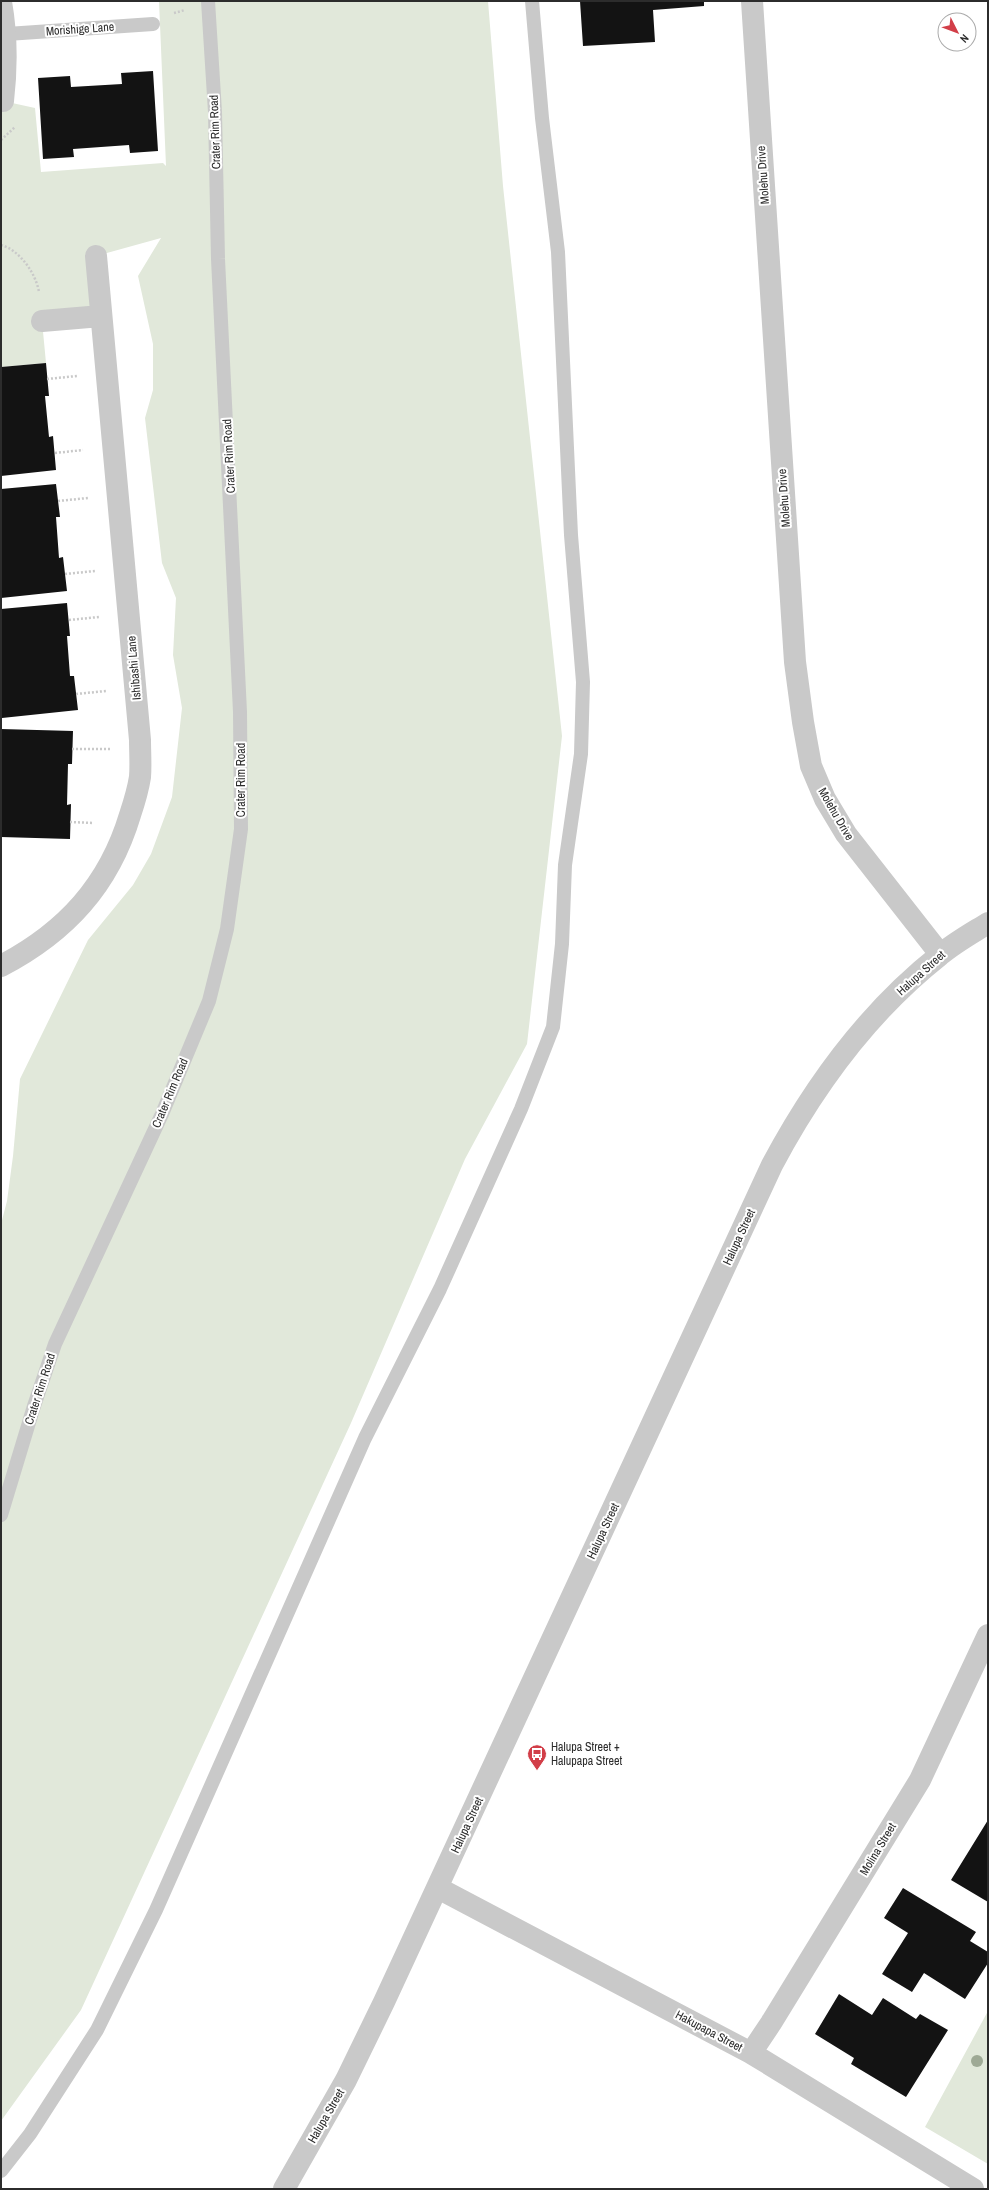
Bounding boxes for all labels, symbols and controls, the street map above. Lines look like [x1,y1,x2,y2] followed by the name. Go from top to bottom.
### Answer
[937,12,977,52] north arrow
[45,19,115,39] street label: Morishige Lane
[957,32,972,46] text: N
[206,95,224,169] street label: Crater Rim Road
[753,145,773,205] street label: Molehu Drive
[219,418,239,494] street label: Crater Rim Road
[774,468,794,528] street label: Molehu Drive
[123,635,145,701] street label: Ishibashi Lane
[233,743,249,817] street label: Crater Rim Road
[814,785,858,843] street label: Molehu Drive
[893,947,949,999] street label: Halupa Street
[148,1056,192,1130] street label: Crater Rim Road
[719,1206,759,1268] street label: Halupa Street
[21,1351,59,1427] street label: Crater Rim Road
[583,1500,623,1562] street label: Halupa Street
[551,1739,622,1769] place label: Halupa Street + Halupapa Street
[526,1743,548,1771] bus stop icon: Halupa Street + Halupapa Street
[447,1794,487,1856] street label: Halupa Street
[856,1820,900,1878] street label: Molina Street
[673,2007,746,2056] street label: Hakupapa Street
[304,2086,348,2146] street label: Halupa Street

